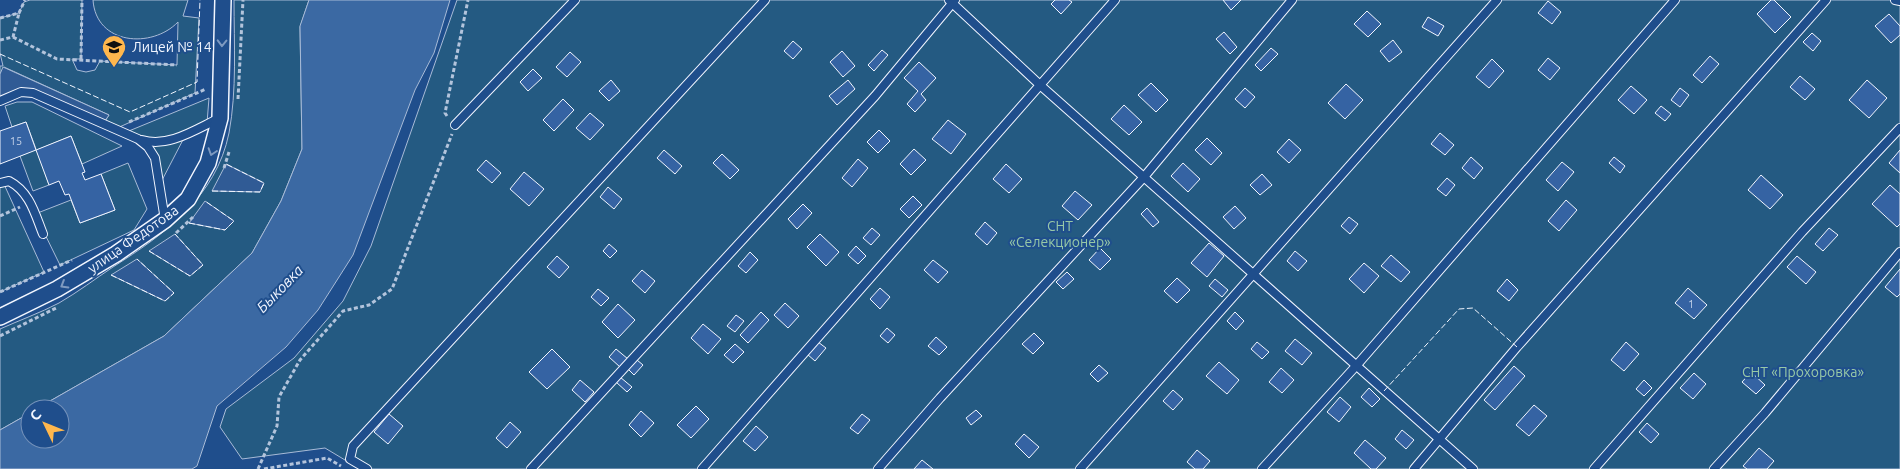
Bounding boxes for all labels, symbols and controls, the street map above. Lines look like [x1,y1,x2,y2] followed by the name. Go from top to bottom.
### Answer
[101,34,127,68] school or university icon: Лицей № 14
[132,39,212,55] place label: Лицей № 14
[217,39,228,47] one-way arrow
[10,135,22,147] house number: 15
[208,147,218,156] one-way arrow
[85,202,181,276] street label: улица Федотова
[1009,218,1111,250] park label: СНТ «Селекционер»
[253,261,306,316] water label: Быковка
[61,278,70,288] one-way arrow
[1688,298,1694,310] house number: 1
[1742,364,1864,380] park label: СНТ «Прохоровка»
[20,399,70,449] north arrow
[27,406,44,424] text: С

